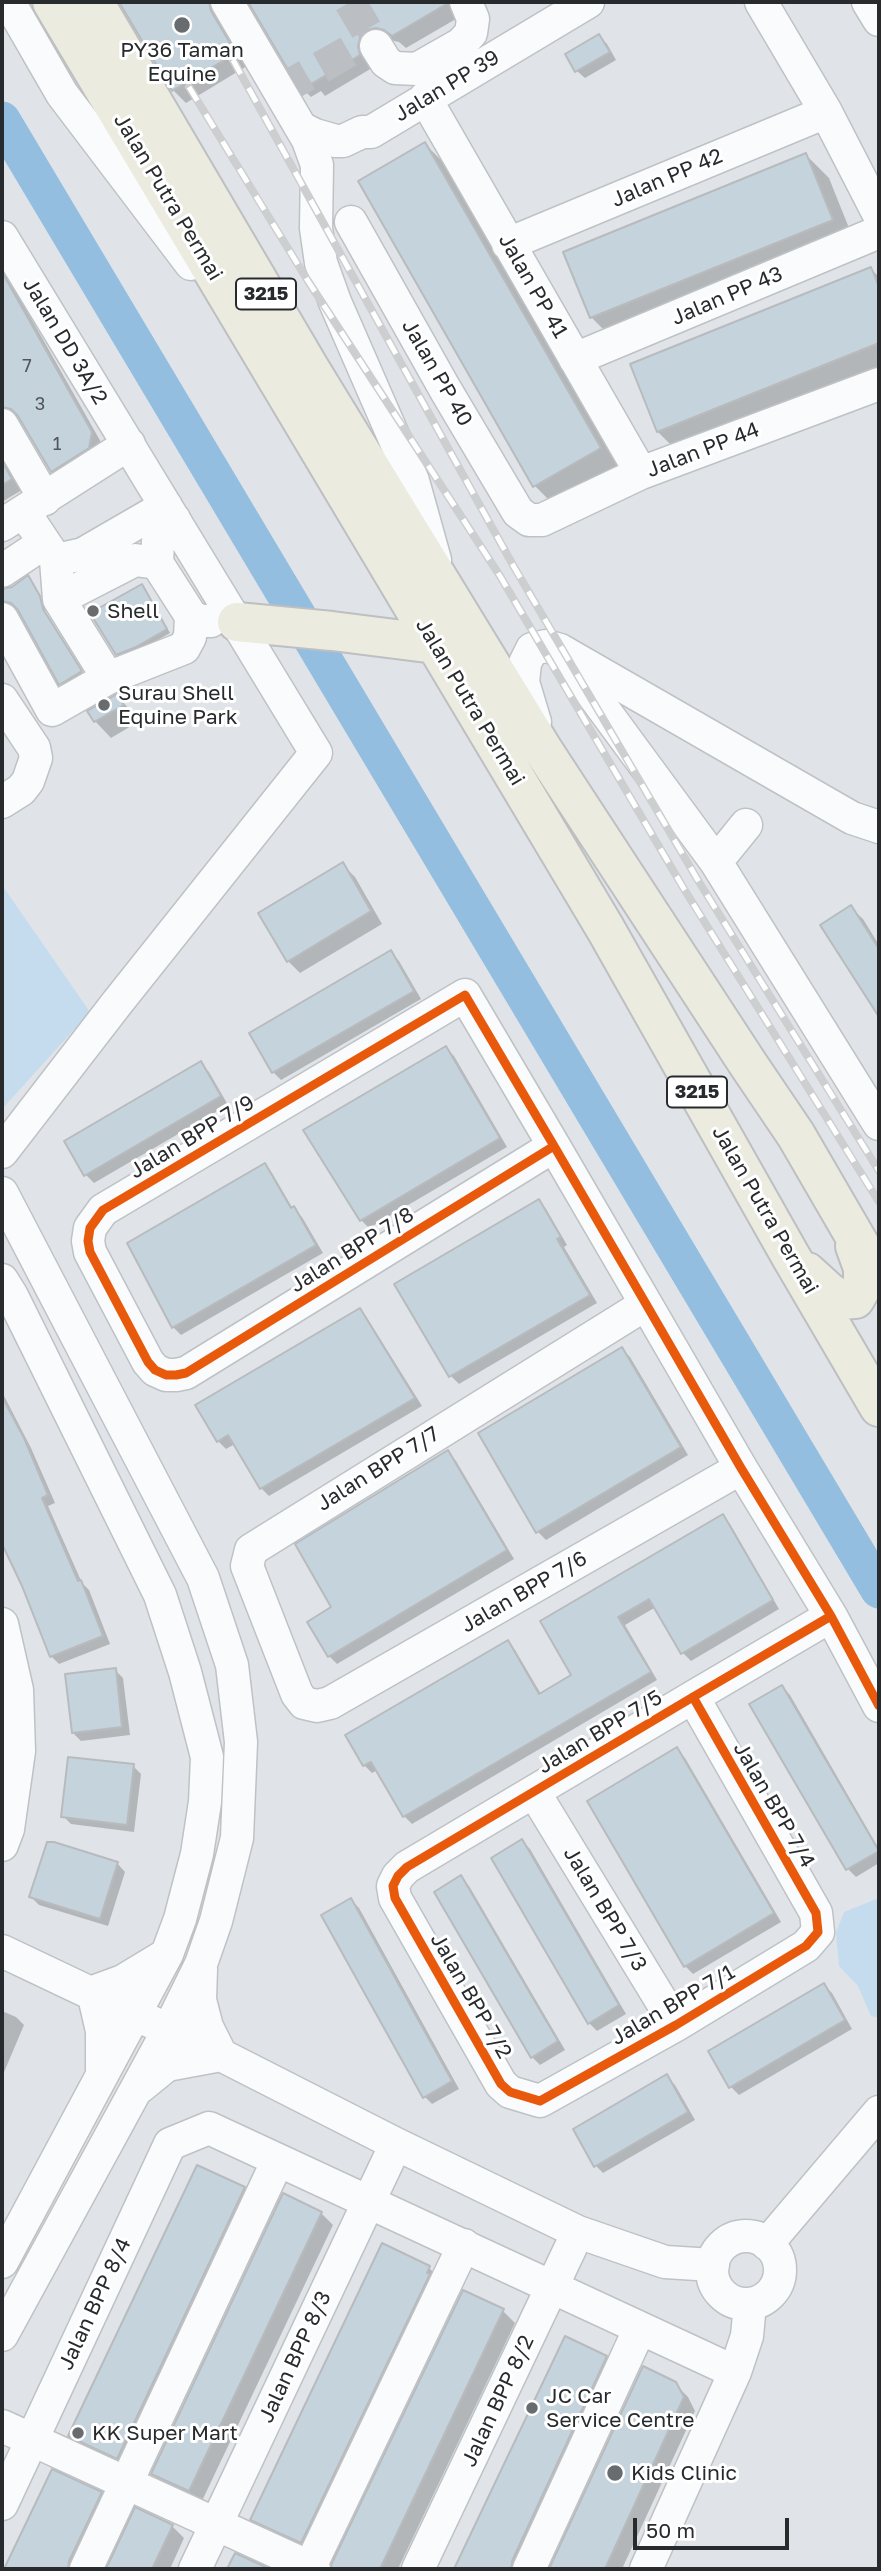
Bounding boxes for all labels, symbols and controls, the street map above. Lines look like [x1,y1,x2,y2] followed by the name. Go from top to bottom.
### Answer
[172,15,192,35] marker: PY36 Taman Equine
[120,37,244,87] place label: PY36 Taman Equine
[390,45,504,127] street label: Jalan PP 39
[108,109,228,285] street label: Jalan Putra Permai
[608,143,726,213] street label: Jalan PP 42
[493,229,573,343] street label: Jalan PP 41
[668,261,786,331] street label: Jalan PP 43
[17,273,113,409] street label: Jalan DD 3A/2
[236,278,296,310] road number: 3215
[396,315,478,431] street label: Jalan PP 40
[22,355,32,377] house number: 7
[35,393,45,415] house number: 3
[643,417,763,483] street label: Jalan PP 44
[53,433,61,455] house number: 1
[107,598,159,624] place label: Shell
[85,603,101,619] marker: Shell
[410,614,530,790] street label: Jalan Putra Permai
[118,680,238,730] place label: Surau Shell Equine Park
[96,697,112,713] marker: Surau Shell Equine Park
[667,1076,727,1108] road number: 3215
[125,1090,259,1184] street label: Jalan BPP 7/9
[707,1121,823,1299] street label: Jalan Putra Permai
[285,1202,419,1298] street label: Jalan BPP 7/8
[312,1421,444,1517] street label: Jalan BPP 7/7
[457,1546,591,1638] street label: Jalan BPP 7/6
[533,1685,667,1779] street label: Jalan BPP 7/5
[728,1738,820,1872] street label: Jalan BPP 7/4
[558,1842,652,1976] street label: Jalan BPP 7/3
[425,1929,517,2063] street label: Jalan BPP 7/2
[607,1959,739,2051] street label: Jalan BPP 7/1
[53,2234,137,2374] street label: Jalan BPP 8/4
[254,2287,336,2427] street label: Jalan BPP 8/3
[457,2331,539,2471] street label: Jalan BPP 8/2
[546,2383,694,2433] place label: JC Car Service Centre
[524,2400,540,2416] marker: JC Car Service Centre
[92,2420,238,2446] place label: KK Super Mart
[70,2425,86,2441] marker: KK Super Mart
[631,2460,737,2486] place label: Kids Clinic
[605,2463,625,2483] marker: Kids Clinic
[636,2504,792,2548] scale bar
[646,2517,695,2543] text: 50 m

